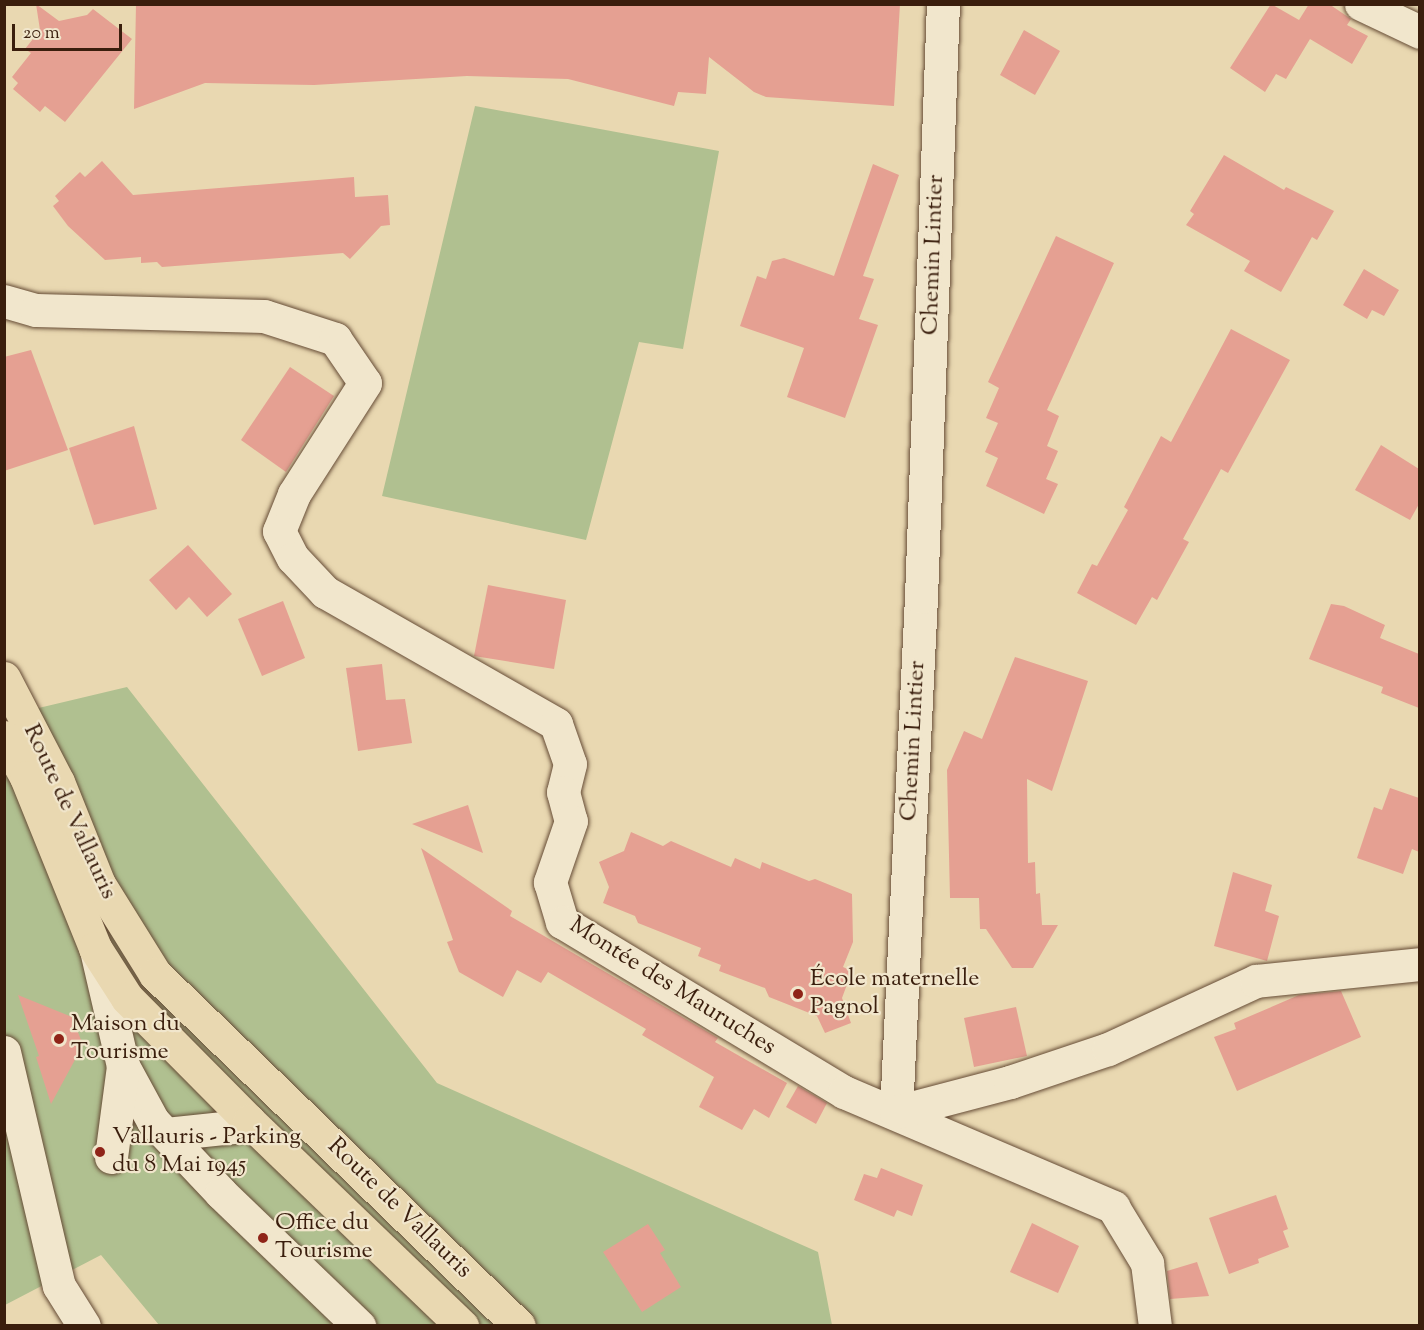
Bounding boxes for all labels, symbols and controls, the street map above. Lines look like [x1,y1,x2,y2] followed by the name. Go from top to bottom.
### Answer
[15,12,124,50] scale bar
[23,21,60,47] text: 20 m
[917,174,951,336] street label: Chemin Lintier
[895,660,933,822] street label: Chemin Lintier
[16,720,122,904] street label: Route de Vallauris
[563,912,781,1062] street label: Montée des Mauruches
[810,966,980,1022] place label: École maternelle Pagnol
[791,987,805,1001] marker: École maternelle Pagnol
[71,1011,180,1067] place label: Maison du Tourisme
[52,1032,66,1046] marker: Maison du Tourisme
[112,1124,301,1180] place label: Vallauris - Parking du 8 Mai 1945
[321,1133,477,1285] street label: Route de Vallauris
[93,1145,107,1159] marker: Vallauris - Parking du 8 Mai 1945
[275,1210,373,1266] place label: Office du Tourisme
[256,1231,270,1245] marker: Office du Tourisme

